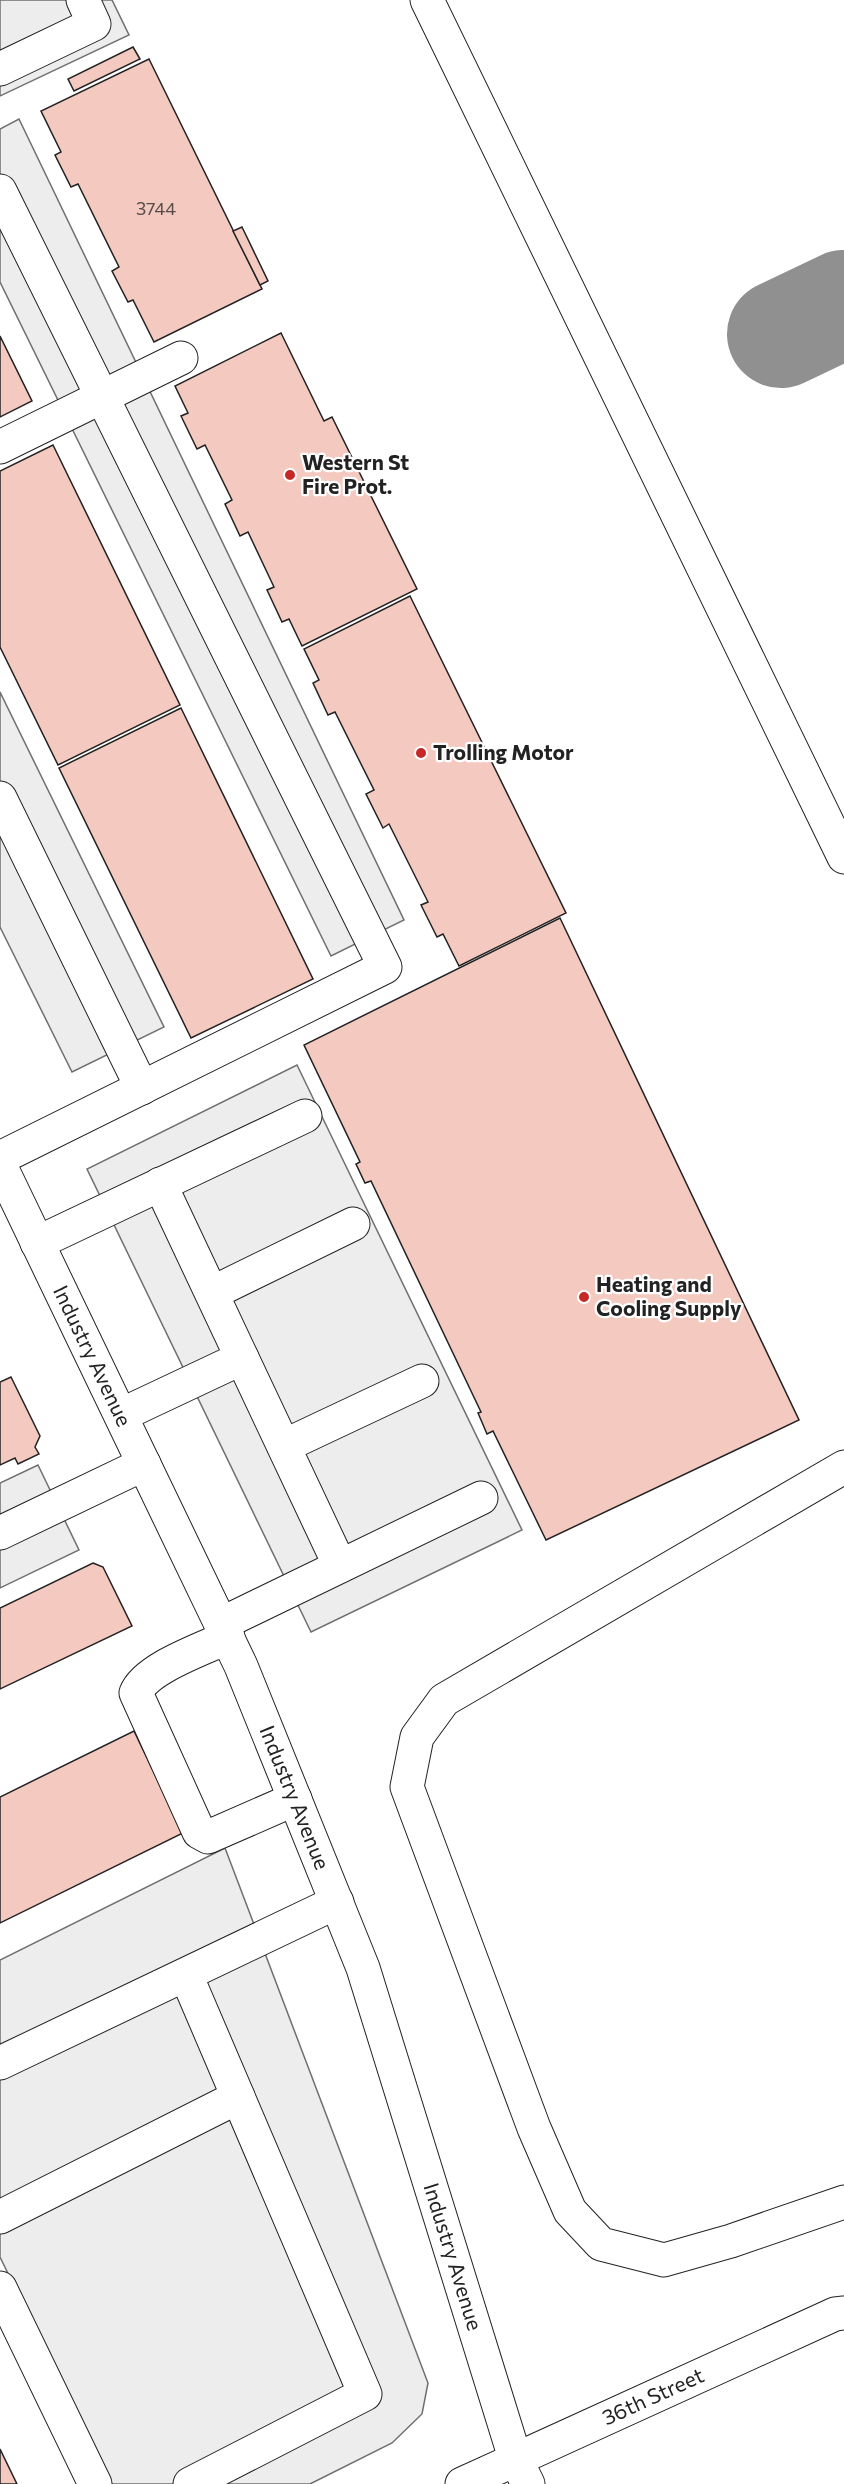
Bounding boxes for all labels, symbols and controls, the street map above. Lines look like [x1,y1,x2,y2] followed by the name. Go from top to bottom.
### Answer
[136,197,176,219] house number: 3744
[302,449,409,498] place label: Western St Fire Prot.
[283,468,297,482] marker: Western St Fire Prot.
[433,739,574,764] place label: Trolling Motor
[414,746,428,760] marker: Trolling Motor
[596,1271,742,1320] place label: Heating and Cooling Supply
[49,1281,138,1430] street label: Industry Avenue
[577,1290,591,1304] marker: Heating and Cooling Supply
[255,1721,336,1873] street label: Industry Avenue
[419,2179,489,2333] street label: Industry Avenue
[598,2362,707,2429] street label: 36th Street

